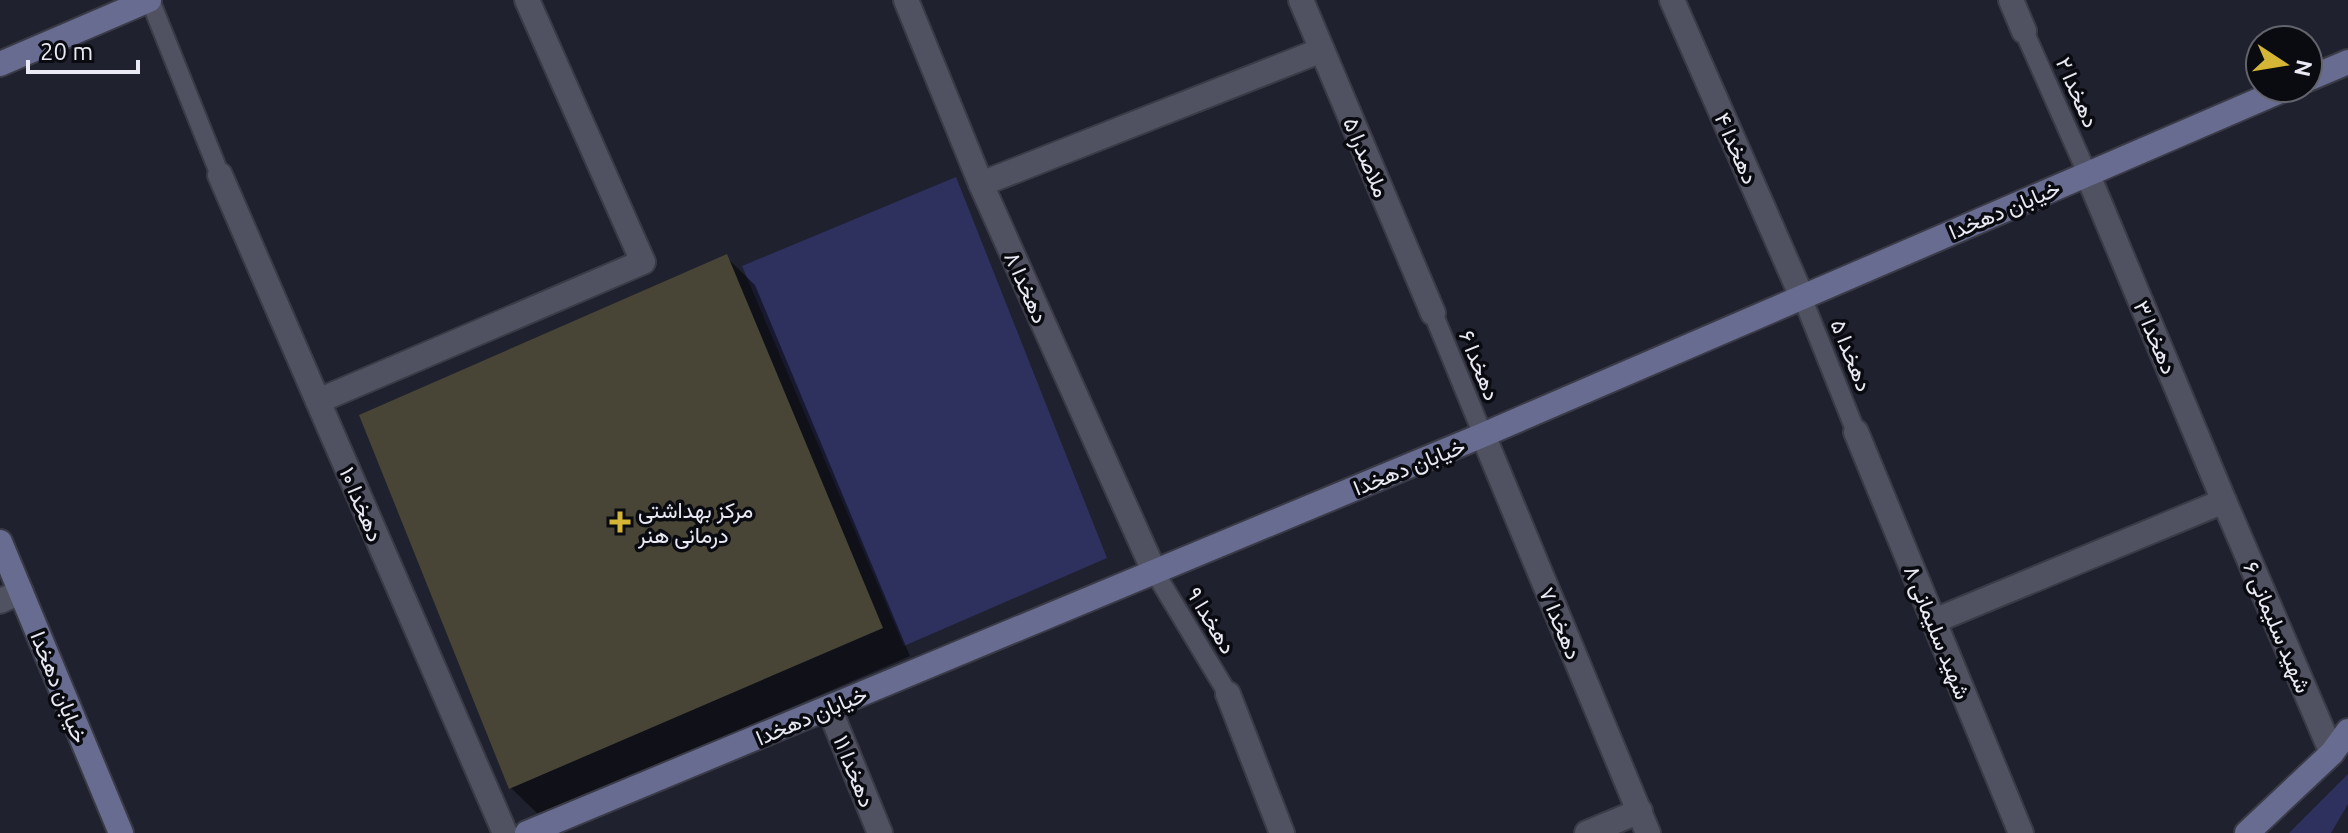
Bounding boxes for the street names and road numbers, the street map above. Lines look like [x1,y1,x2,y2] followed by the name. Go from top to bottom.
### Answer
[2051,53,2105,131] street label: دهخدا ۲
[1710,109,1764,187] street label: دهخدا ۴
[1337,113,1395,201] street label: ملاصدرا ۵
[1945,174,2064,245] street label: خیابان دهخدا
[1000,247,1054,327] street label: دهخدا ۸
[2129,297,2183,377] street label: دهخدا ۳
[1826,315,1878,395] street label: دهخدا ۵
[1455,326,1505,404] street label: دهخدا ۶
[1349,432,1469,501] street label: خیابان دهخدا
[335,463,389,545] street label: دهخدا ۱۰
[2237,558,2317,697] street label: شهید سلیمانی ۶
[1898,561,1976,703] street label: شهید سلیمانی ۸
[1182,582,1242,658] street label: دهخدا ۹
[1535,583,1587,663] street label: دهخدا ۷
[25,627,94,747] street label: خیابان دهخدا
[752,680,871,751] street label: خیابان دهخدا
[829,731,881,811] street label: دهخدا ۱۱

